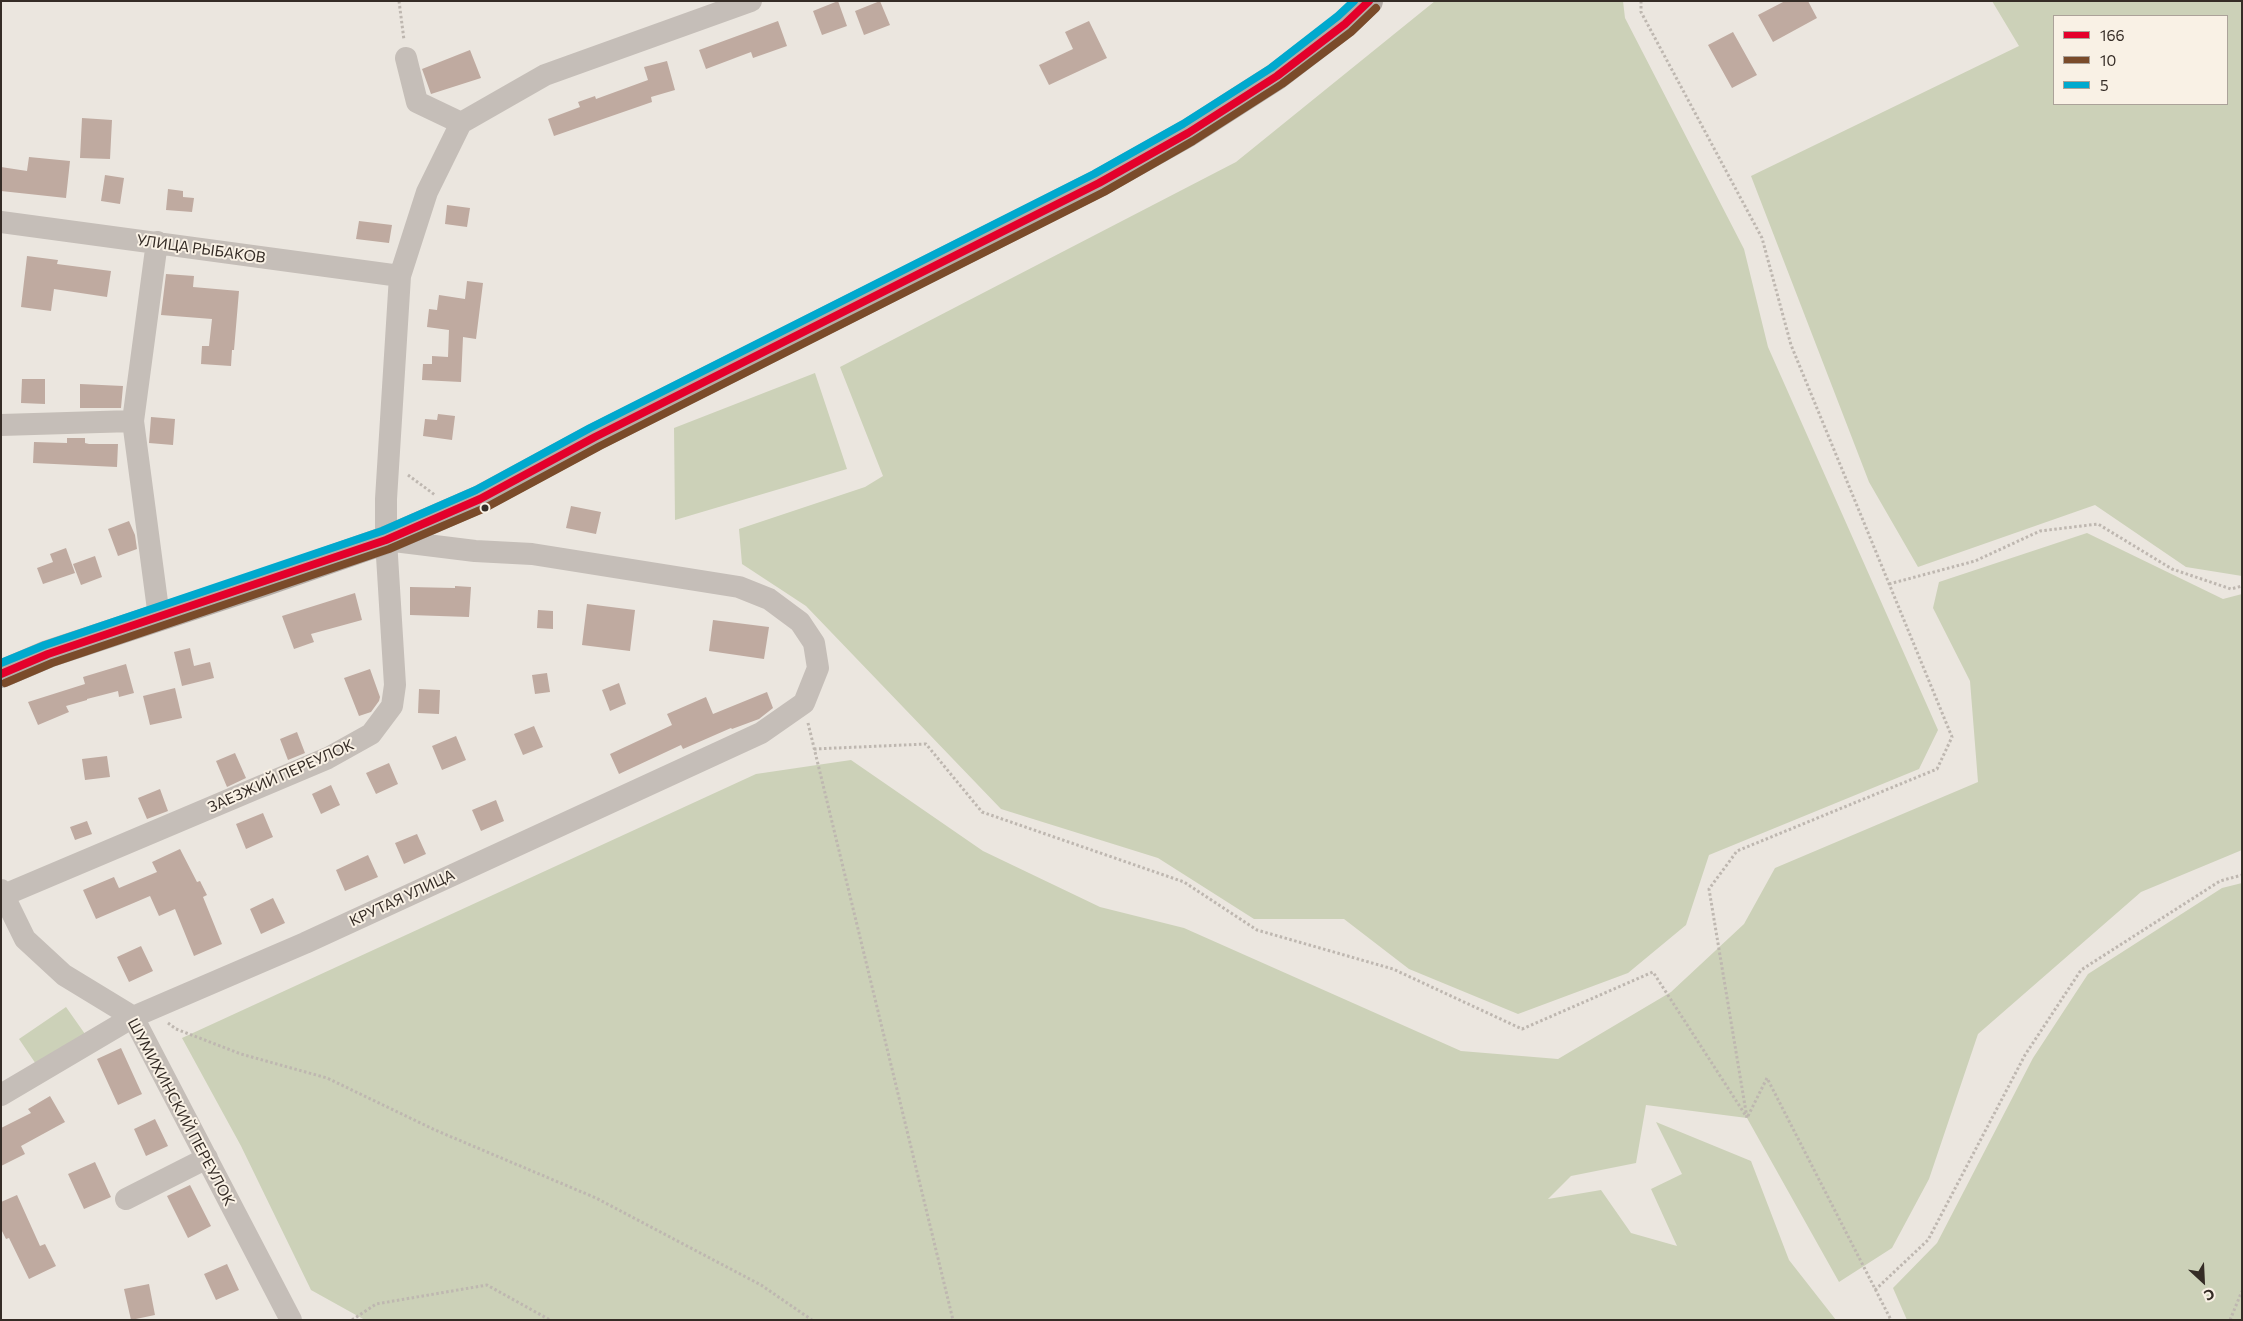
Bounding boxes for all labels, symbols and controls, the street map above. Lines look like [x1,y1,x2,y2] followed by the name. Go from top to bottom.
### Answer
[2053,15,2228,105] legend
[2100,26,2125,44] text: 166
[2100,51,2116,69] text: 10
[2100,76,2109,94] text: 5
[135,231,267,267] street label: УЛИЦА РЫБАКОВ
[480,503,490,513] unlabelled marker
[205,736,357,816] street label: ЗАЕЗЖИЙ ПЕРЕУЛОК
[347,866,457,930] street label: КРУТАЯ УЛИЦА
[124,1015,238,1209] street label: ШУМИХИНСКИЙ ПЕРЕУЛОК
[2178,1256,2228,1306] north arrow
[2202,1285,2217,1305] text: С

